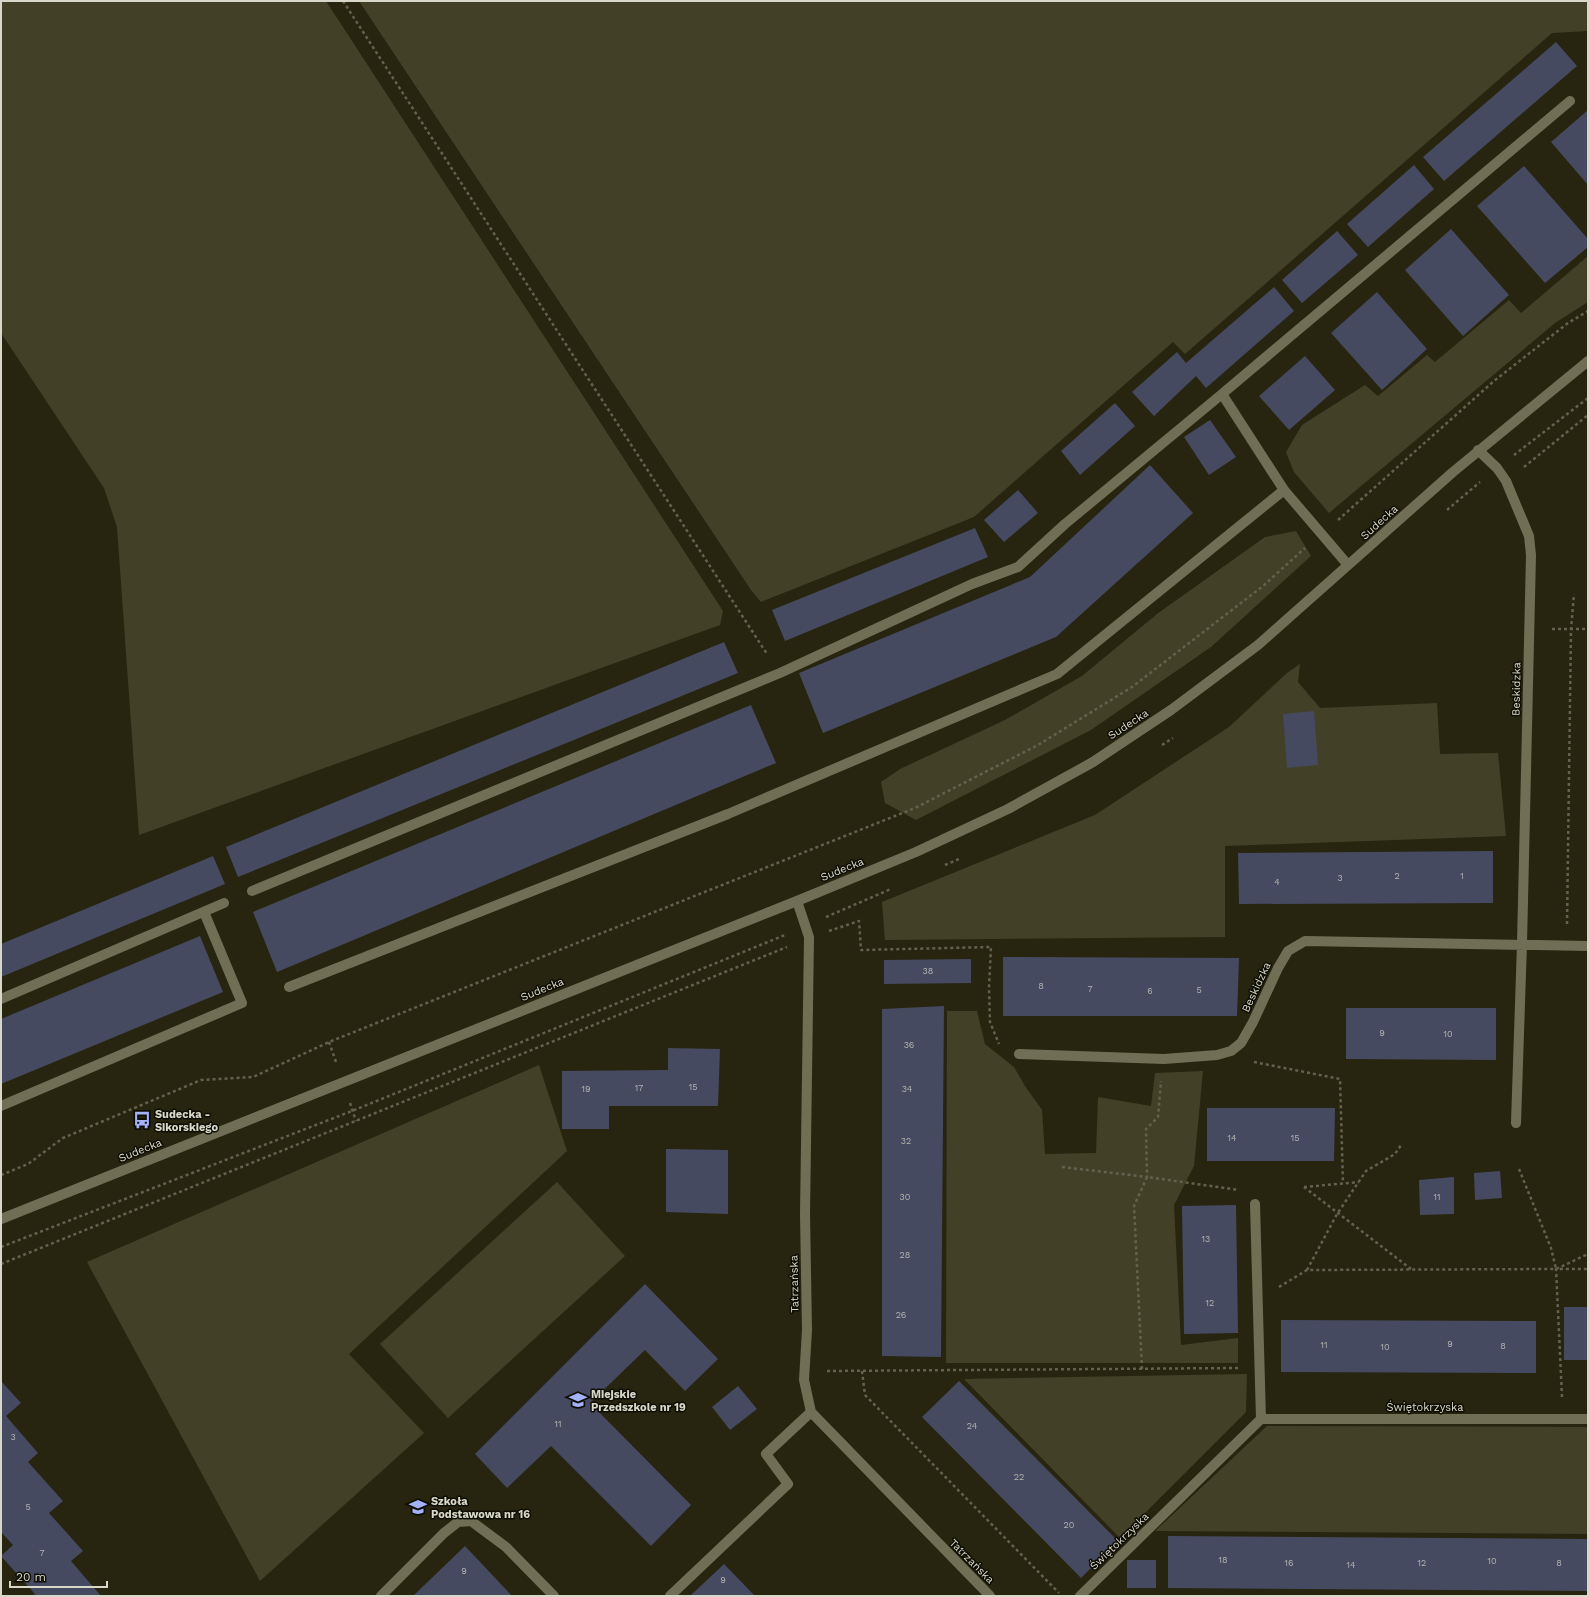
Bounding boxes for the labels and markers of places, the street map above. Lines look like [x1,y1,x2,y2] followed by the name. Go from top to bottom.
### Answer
[155,1108,218,1134] place label: Sudecka - Sikorskiego
[132,1110,152,1130] bus stop icon: Sudecka - Sikorskiego
[591,1388,686,1414] place label: Miejskie Przedszkole nr 19
[568,1390,588,1410] school or university icon: Miejskie Przedszkole nr 19
[431,1495,530,1521] place label: Szkoła Podstawowa nr 16
[408,1497,428,1517] school or university icon: Szkoła Podstawowa nr 16

